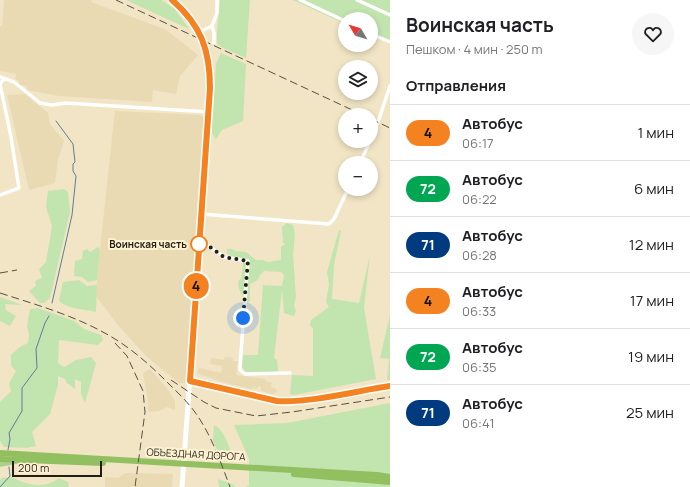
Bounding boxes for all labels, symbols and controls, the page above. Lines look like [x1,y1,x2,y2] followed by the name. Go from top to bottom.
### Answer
[338,12,378,52] north arrow
[338,12,378,196] map controls
[406,12,554,38] text: Воинская часть
[632,13,674,55] button: heart
[406,40,543,58] text: Пешком · 4 мин · 250 m
[338,60,378,100] button: layers
[406,75,506,96] text: Отправления
[338,108,378,148] button: +
[462,113,523,134] text: Автобус
[637,122,674,143] text: 1 мин
[424,123,432,142] text: 4
[462,134,493,152] text: 06:17
[338,156,378,196] button: −
[462,169,523,190] text: Автобус
[634,178,674,199] text: 6 мин
[420,179,436,198] text: 72
[462,190,497,208] text: 06:22
[462,225,523,246] text: Автобус
[629,234,674,255] text: 12 мин
[190,235,208,253] marker: Воинская часть
[421,235,435,254] text: 71
[109,237,187,251] place label: Воинская часть
[462,246,497,264] text: 06:28
[183,273,209,299] line badge: 4
[192,276,200,295] text: 4
[462,281,523,302] text: Автобус
[630,290,674,311] text: 17 мин
[424,291,432,310] text: 4
[462,302,496,320] text: 06:33
[233,308,253,328] your location
[462,337,523,358] text: Автобус
[628,346,674,367] text: 19 мин
[420,347,436,366] text: 72
[462,358,497,376] text: 06:35
[462,393,523,414] text: Автобус
[626,402,674,423] text: 25 мин
[421,403,435,422] text: 71
[462,414,495,432] text: 06:41
[146,444,246,464] street label: ОБЪЕЗДНАЯ ДОРОГА
[12,459,102,478] scale bar
[18,460,49,475] text: 200 m

